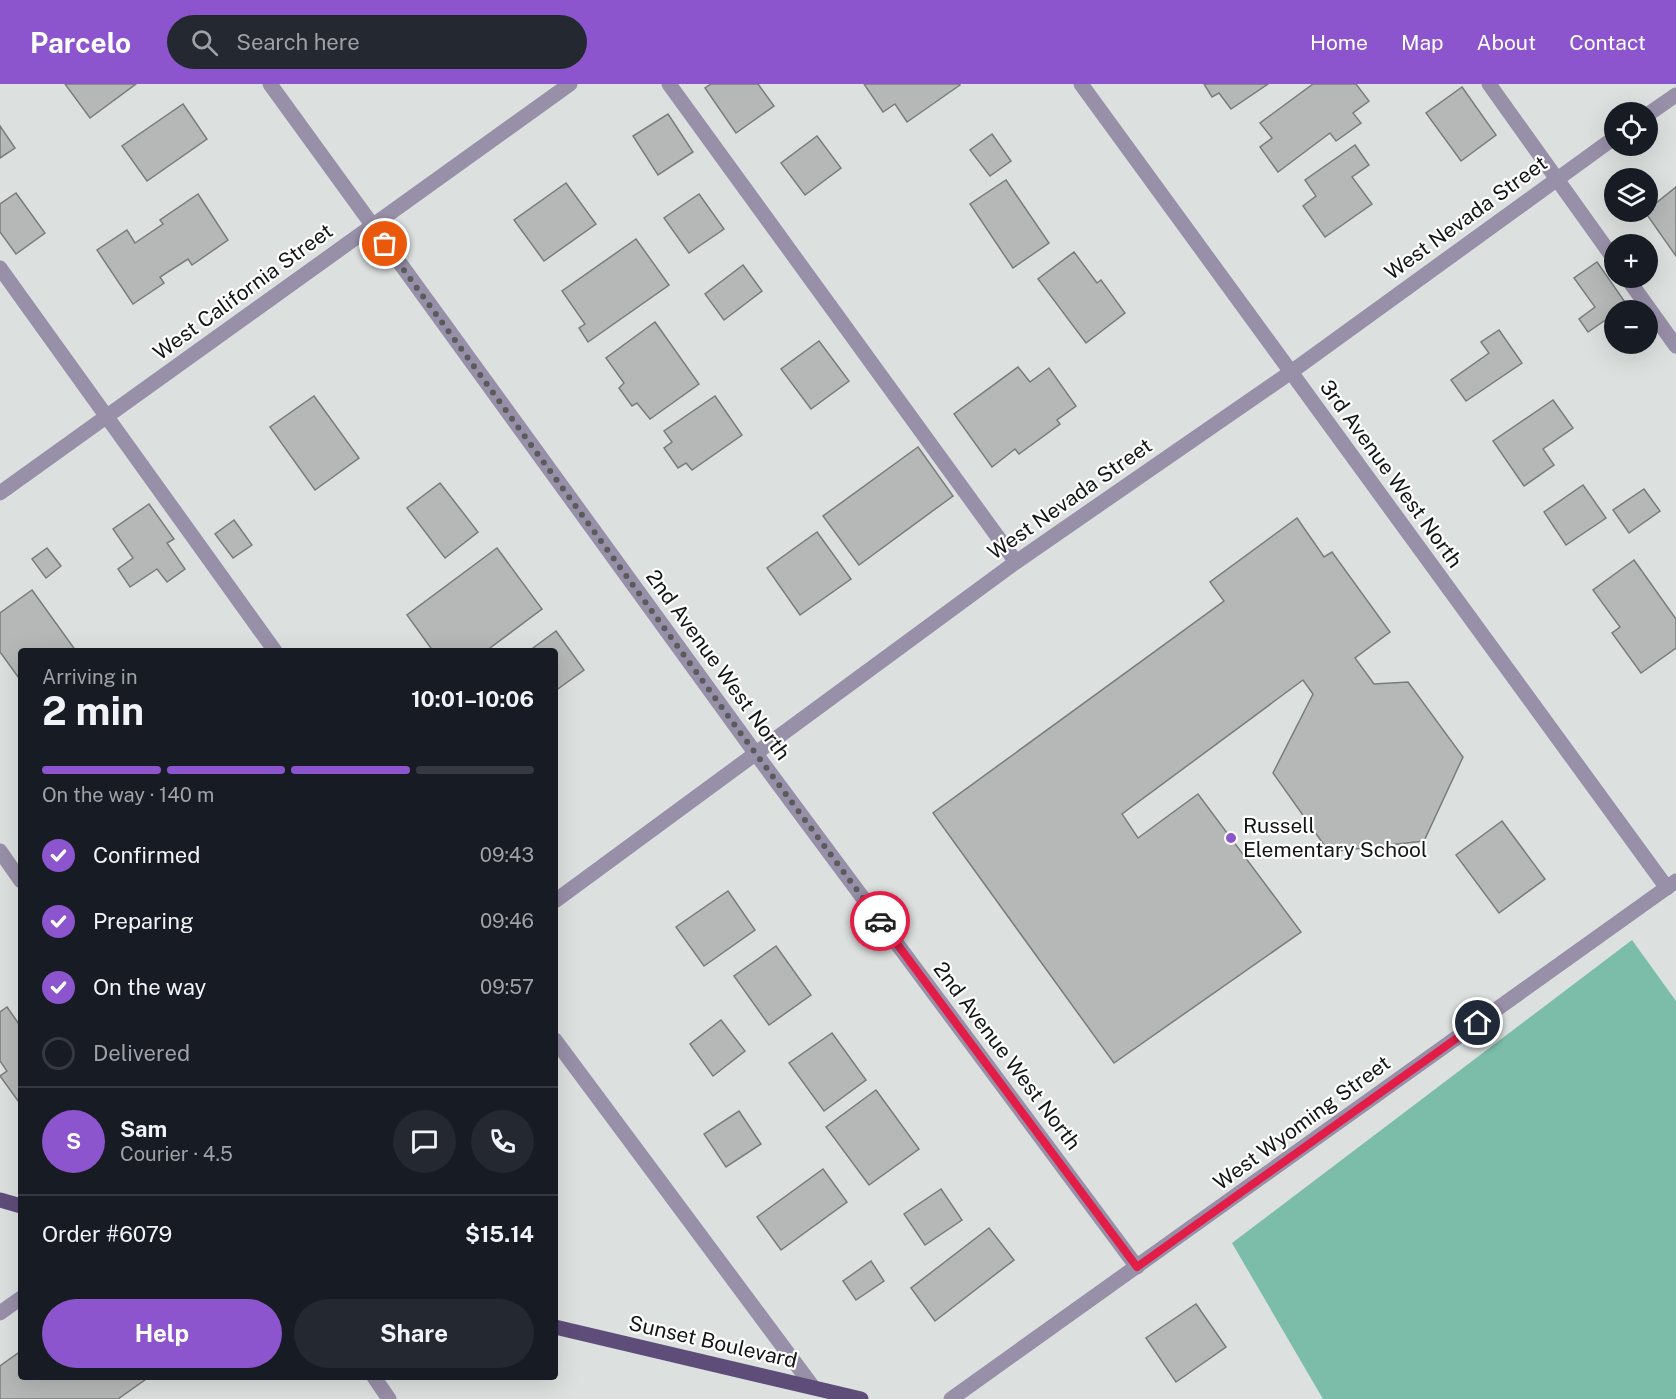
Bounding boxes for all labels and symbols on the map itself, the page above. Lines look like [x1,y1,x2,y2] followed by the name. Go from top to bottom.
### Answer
[1380,150,1552,285] street label: West Nevada Street
[148,218,337,365] street label: West California Street
[359,218,410,269] pin
[1315,375,1468,572] street label: 3rd Avenue West North
[983,433,1157,565] street label: West Nevada Street
[641,565,796,765] street label: 2nd Avenue West North
[1243,813,1427,862] place label: Russell Elementary School
[1224,831,1238,845] marker: Russell Elementary School
[850,891,910,951] courier
[928,957,1086,1155] street label: 2nd Avenue West North
[1452,997,1503,1048] pin
[1209,1050,1395,1195] street label: West Wyoming Street
[626,1310,800,1373] street label: Sunset Boulevard

